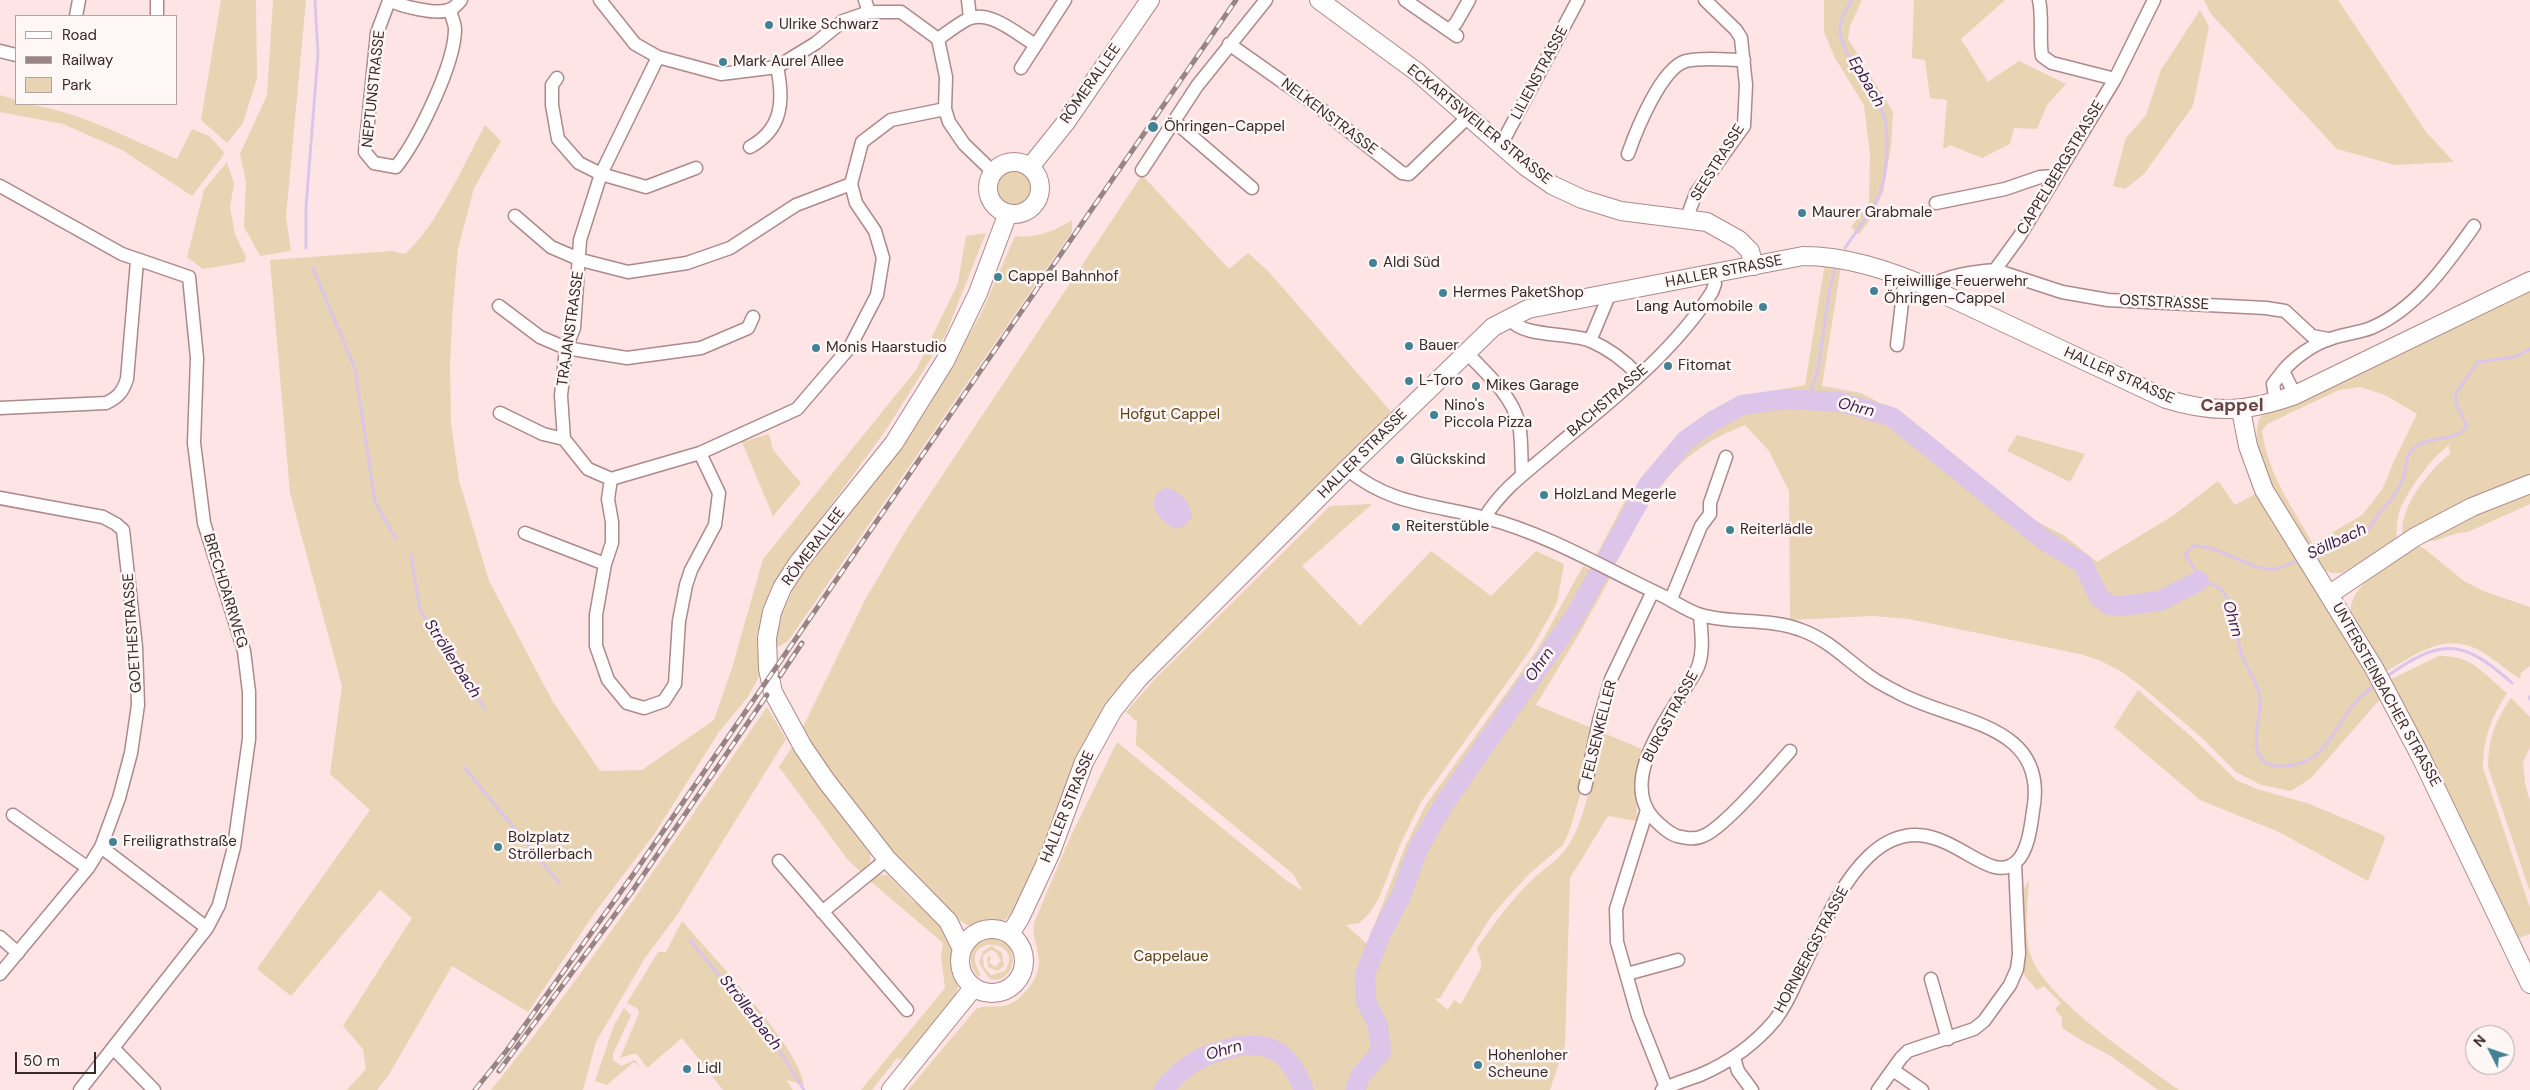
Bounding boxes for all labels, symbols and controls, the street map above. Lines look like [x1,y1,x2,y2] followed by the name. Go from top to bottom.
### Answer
[15,15,178,105] legend
[779,16,879,34] place label: Ulrike Schwarz
[763,19,775,31] marker: Ulrike Schwarz
[1508,23,1572,123] street label: LILIENSTRASSE
[62,25,97,45] text: Road
[359,30,389,148] street label: NEPTUNSTRASSE
[1057,41,1125,127] street label: RÖMERALLEE
[62,50,113,70] text: Railway
[733,53,844,71] place label: Mark Aurel Allee
[1844,53,1888,111] water label: Epbach
[717,56,729,68] marker: Mark Aurel Allee
[1403,61,1555,189] street label: ECKARTSWEILER STRASSE
[62,75,92,95] text: Park
[1277,75,1381,159] street label: NELKENSTRASSE
[2014,98,2108,238] street label: CAPPELBERGSTRASSE
[1164,118,1285,136] place label: Öhringen-Cappel
[1146,120,1160,134] marker: Öhringen-Cappel
[1687,121,1749,205] street label: SEESTRASSE
[1812,204,1933,222] place label: Maurer Grabmale
[1796,207,1808,219] marker: Maurer Grabmale
[1664,252,1784,292] street label: HALLER STRASSE
[1383,254,1440,272] place label: Aldi Süd
[1367,257,1379,269] marker: Aldi Süd
[1008,268,1119,286] place label: Cappel Bahnhof
[554,270,588,388] street label: TRAJANSTRASSE
[992,271,1004,283] marker: Cappel Bahnhof
[1884,273,2028,308] place label: Freiwillige Feuerwehr Öhringen-Cappel
[1453,284,1584,302] place label: Hermes PaketShop
[1868,285,1880,297] marker: Freiwillige Feuerwehr Öhringen-Cappel
[1437,287,1449,299] marker: Hermes PaketShop
[2119,292,2209,314] street label: OSTSTRASSE
[1636,298,1753,316] place label: Lang Automobile
[1757,301,1769,313] marker: Lang Automobile
[1419,337,1459,355] place label: Bauer
[826,339,947,357] place label: Monis Haarstudio
[1403,340,1415,352] marker: Bauer
[810,342,822,354] marker: Monis Haarstudio
[2061,344,2177,408] street label: HALLER STRASSE
[1678,357,1731,375] place label: Fitomat
[1662,360,1674,372] marker: Fitomat
[1564,361,1652,441] street label: BACHSTRASSE
[1419,372,1463,390] place label: L-Toro
[1403,375,1415,387] marker: L-Toro
[1486,377,1579,395] place label: Mikes Garage
[1470,380,1482,392] marker: Mikes Garage
[1836,394,1876,422] water label: Ohrn
[2200,395,2264,417] district label: Cappel
[1444,397,1532,432] place label: Nino's Piccola Pizza
[1120,406,1220,424] park label: Hofgut Cappel
[1315,406,1411,502] street label: HALLER STRASSE
[1428,409,1440,421] marker: Nino's Piccola Pizza
[1410,451,1486,469] place label: Glückskind
[1394,454,1406,466] marker: Glückskind
[1554,486,1676,504] place label: HolzLand Megerle
[1538,489,1550,501] marker: HolzLand Megerle
[779,504,849,590] street label: RÖMERALLEE
[1406,518,1489,536] place label: Reiterstüble
[2304,520,2370,564] water label: Söllbach
[1390,521,1402,533] marker: Reiterstüble
[1740,521,1813,539] place label: Reiterlädle
[1724,524,1736,536] marker: Reiterlädle
[199,532,251,650] street label: BRECHDARRWEG
[120,572,146,694] street label: GOETHESTRASSE
[2218,599,2246,639] water label: Ohrn
[2328,600,2444,790] street label: UNTERSTEINBACHER STRASSE
[419,616,485,702] water label: Ströllerbach
[1522,644,1558,686] water label: Ohrn
[1639,668,1703,766] street label: BURGSTRASSE
[1579,678,1621,782] street label: FELSENKELLER
[1037,748,1099,866] street label: HALLER STRASSE
[508,829,592,864] place label: Bolzplatz Ströllerbach
[123,833,237,851] place label: Freiligrathstraße
[107,836,119,848] marker: Freiligrathstraße
[492,841,504,853] marker: Bolzplatz Ströllerbach
[1771,884,1853,1016] street label: HORNBERGSTRASSE
[1134,948,1208,966] park label: Cappelaue
[715,972,785,1054] water label: Ströllerbach
[2465,1025,2515,1075] north arrow
[2469,1031,2490,1051] text: N
[1204,1037,1244,1065] water label: Ohrn
[18,1042,99,1074] scale bar
[1488,1047,1568,1082] place label: Hohenloher Scheune
[23,1051,60,1071] text: 50 m
[1472,1059,1484,1071] marker: Hohenloher Scheune
[697,1060,721,1078] place label: Lidl
[681,1063,693,1075] marker: Lidl

